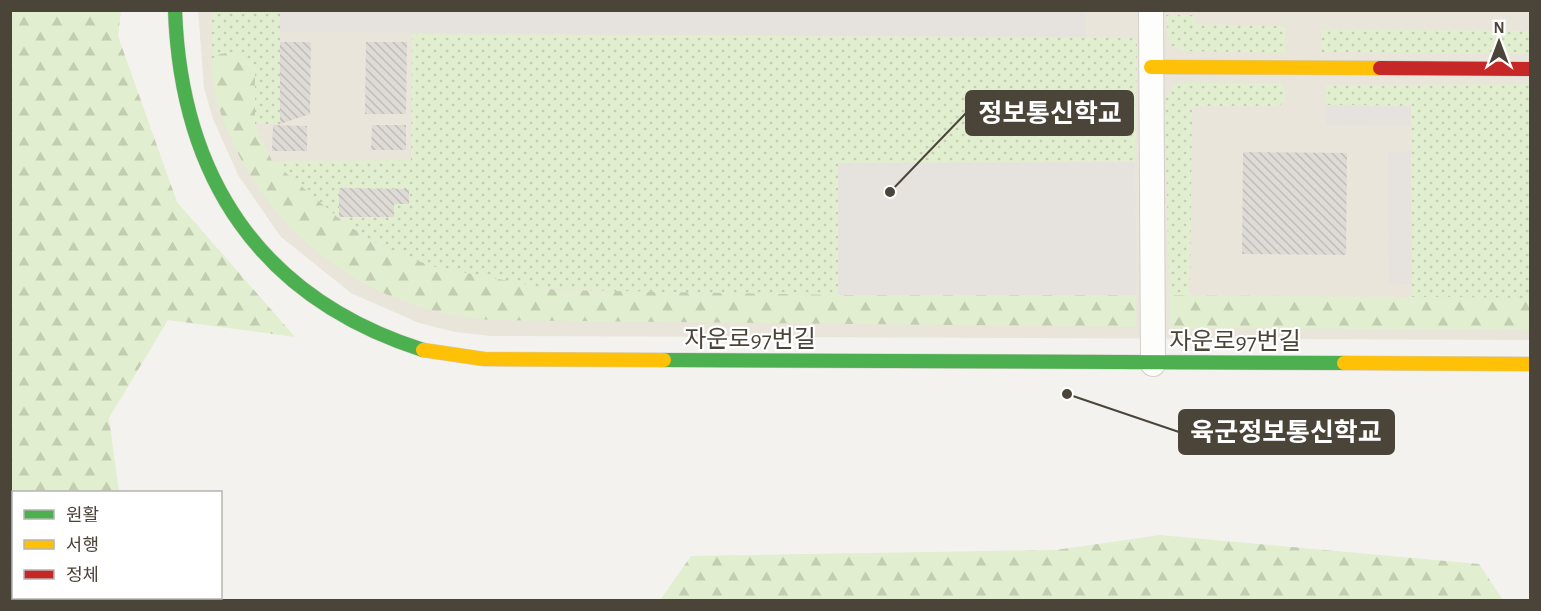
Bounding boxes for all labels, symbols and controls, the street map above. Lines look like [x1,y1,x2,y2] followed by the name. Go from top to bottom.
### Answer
[1469,12,1529,72] north arrow
[1493,20,1505,36] text: N
[966,91,1133,135] callout: 정보통신학교
[978,100,1122,127] text: 정보통신학교
[684,327,816,352] street label: 자운로97번길
[1169,329,1301,354] street label: 자운로97번길
[1179,410,1394,454] callout: 육군정보통신학교
[1190,419,1382,446] text: 육군정보통신학교
[12,491,222,599] legend
[66,505,99,525] text: 원활
[66,536,99,555] text: 서행
[66,565,99,585] text: 정체

